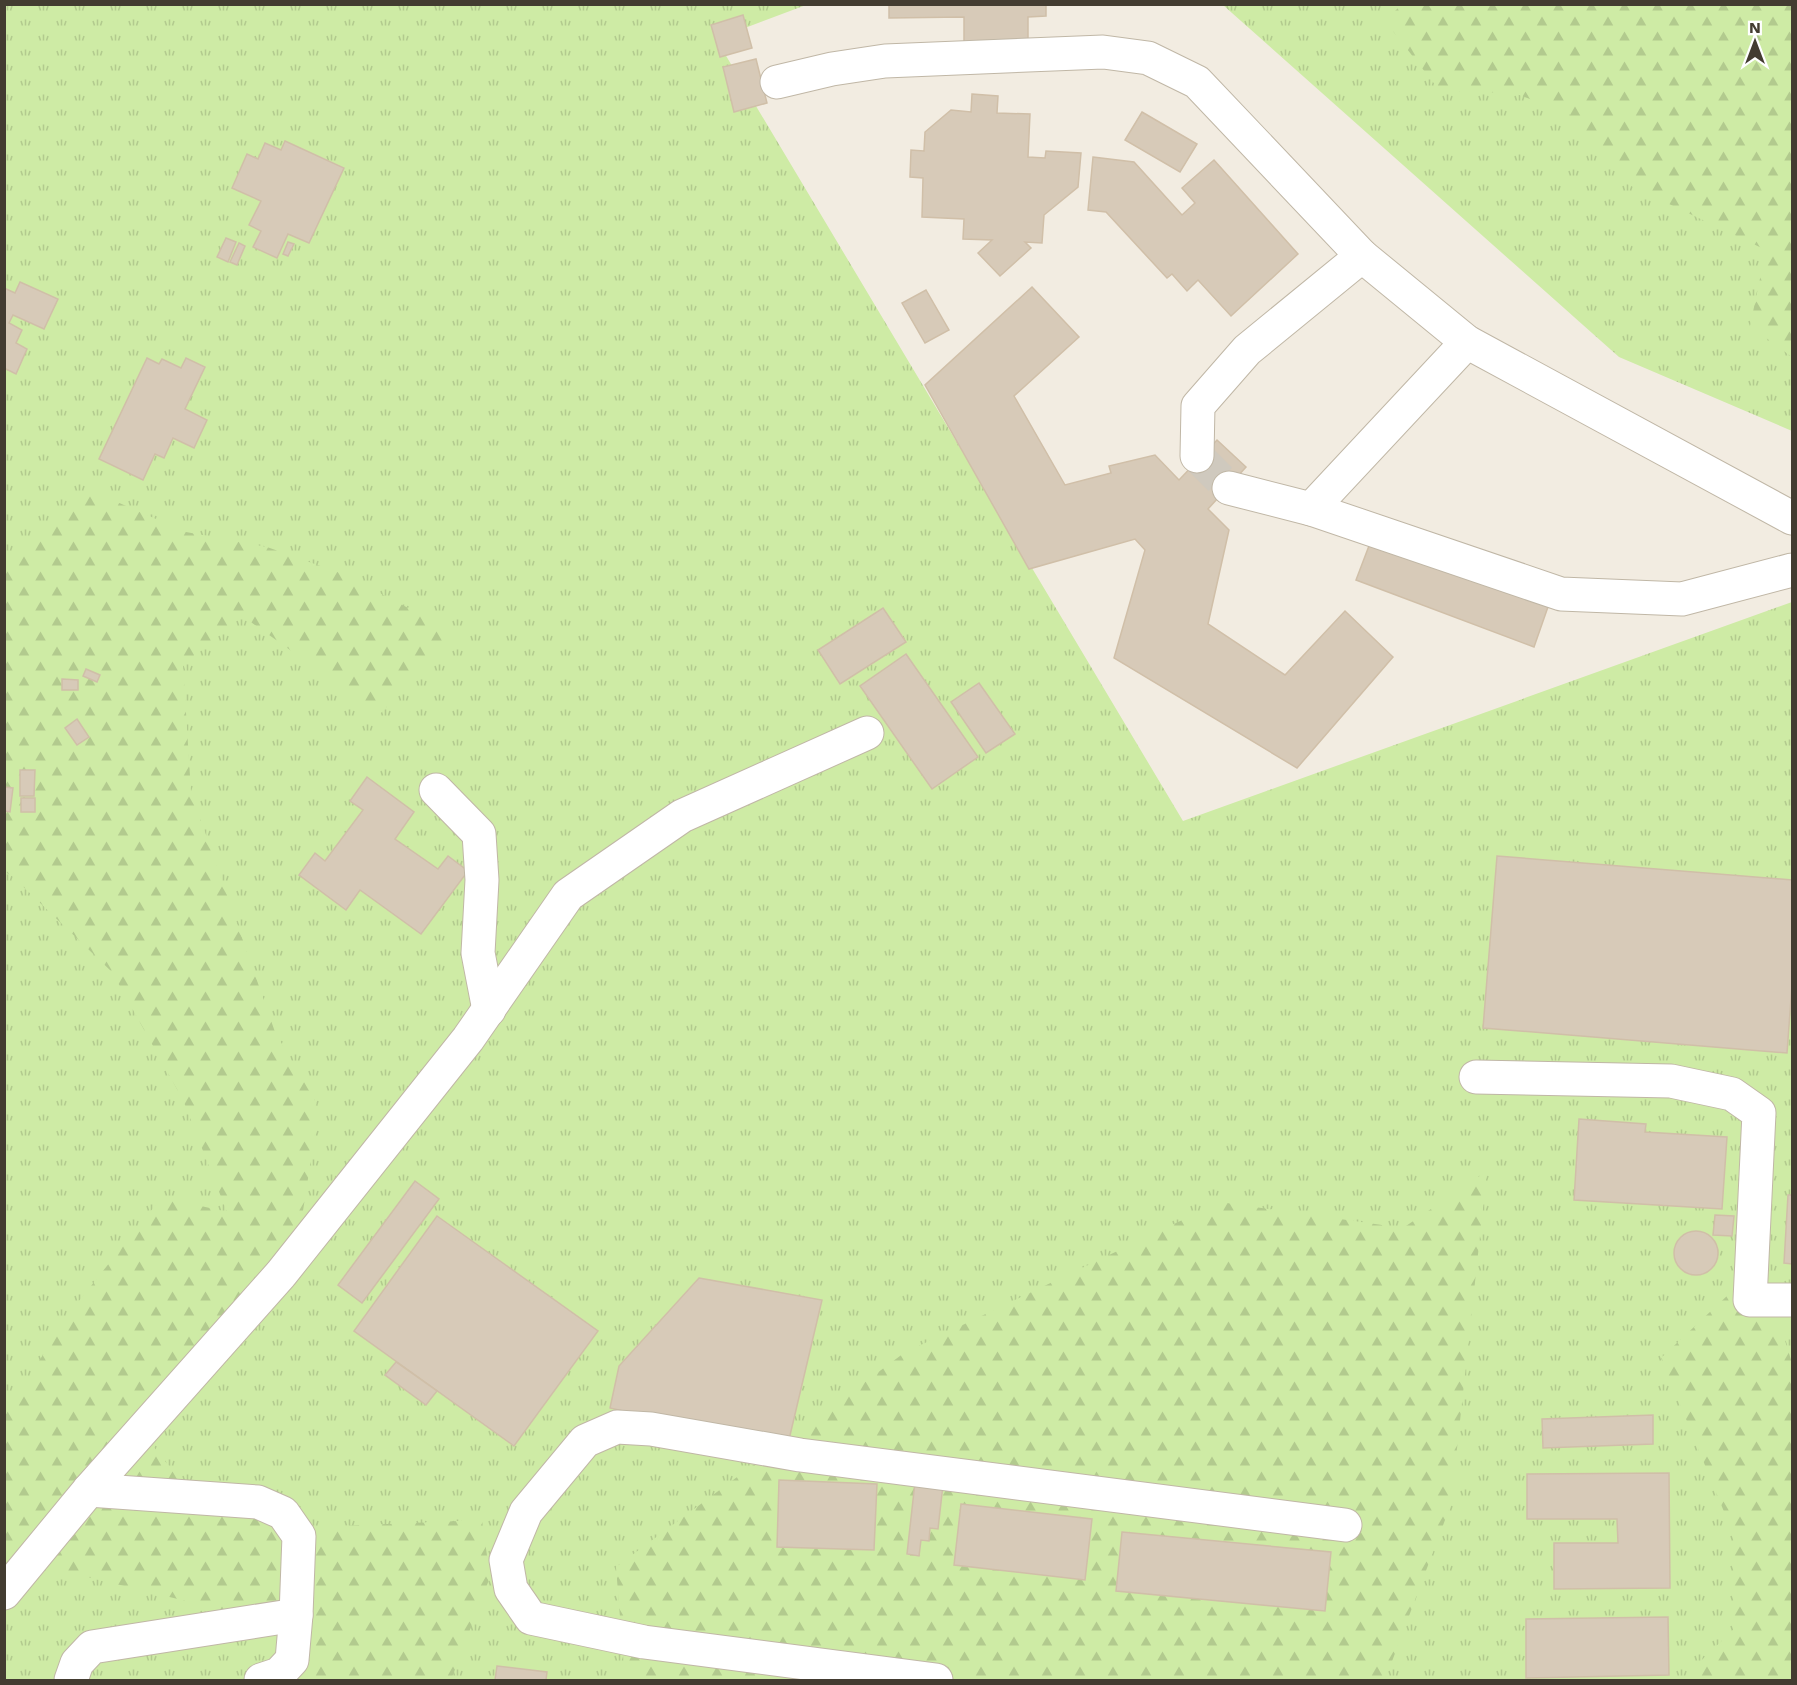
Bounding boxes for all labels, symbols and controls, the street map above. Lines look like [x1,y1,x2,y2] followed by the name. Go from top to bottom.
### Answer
[1725,12,1785,72] north arrow
[1749,18,1761,37] text: N

